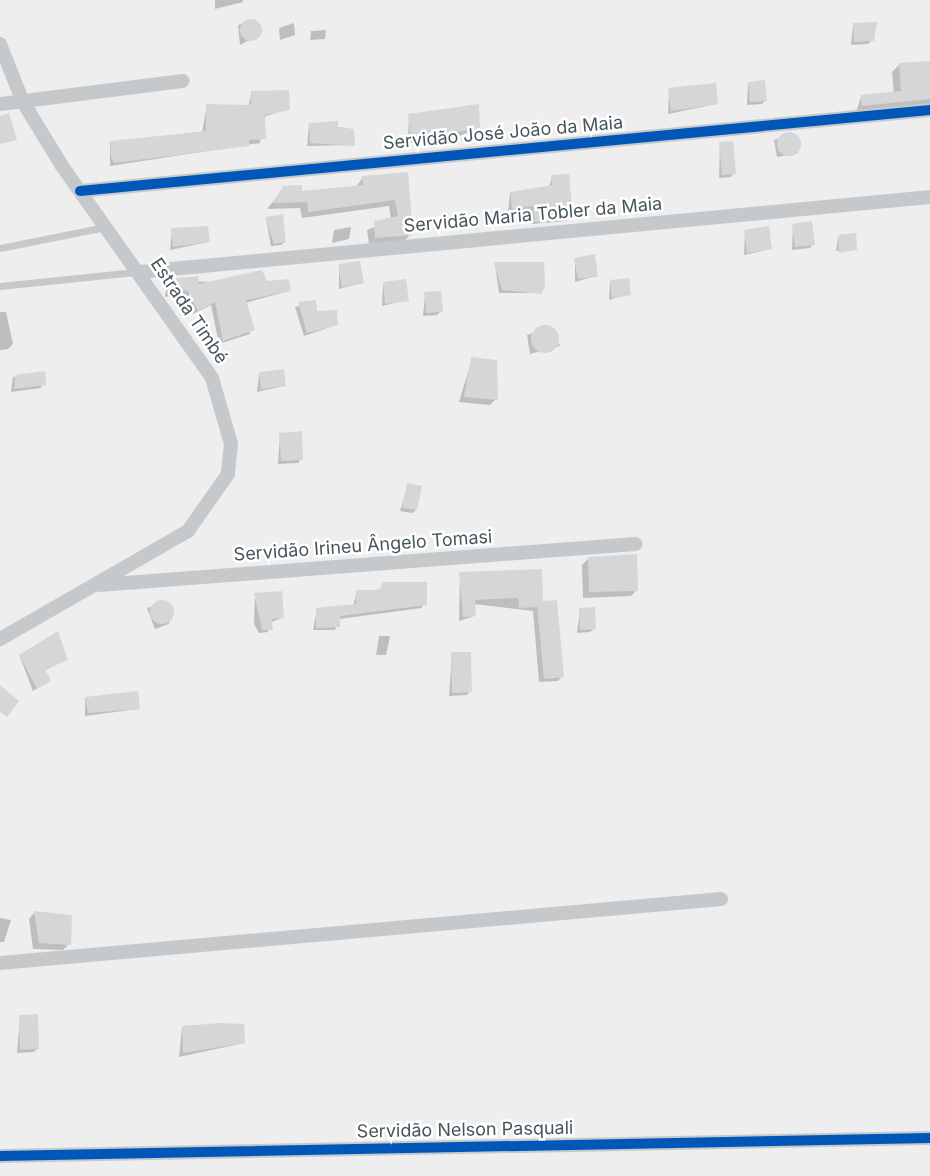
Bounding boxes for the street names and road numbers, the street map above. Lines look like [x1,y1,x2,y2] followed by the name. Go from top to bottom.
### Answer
[382,112,624,154] street label: Servidão José João da Maia
[403,193,663,237] street label: Servidão Maria Tobler da Maia
[146,254,232,368] street label: Estrada Timbé
[233,526,493,566] street label: Servidão Irineu Ângelo Tomasi
[357,1117,573,1143] street label: Servidão Nelson Pasquali

